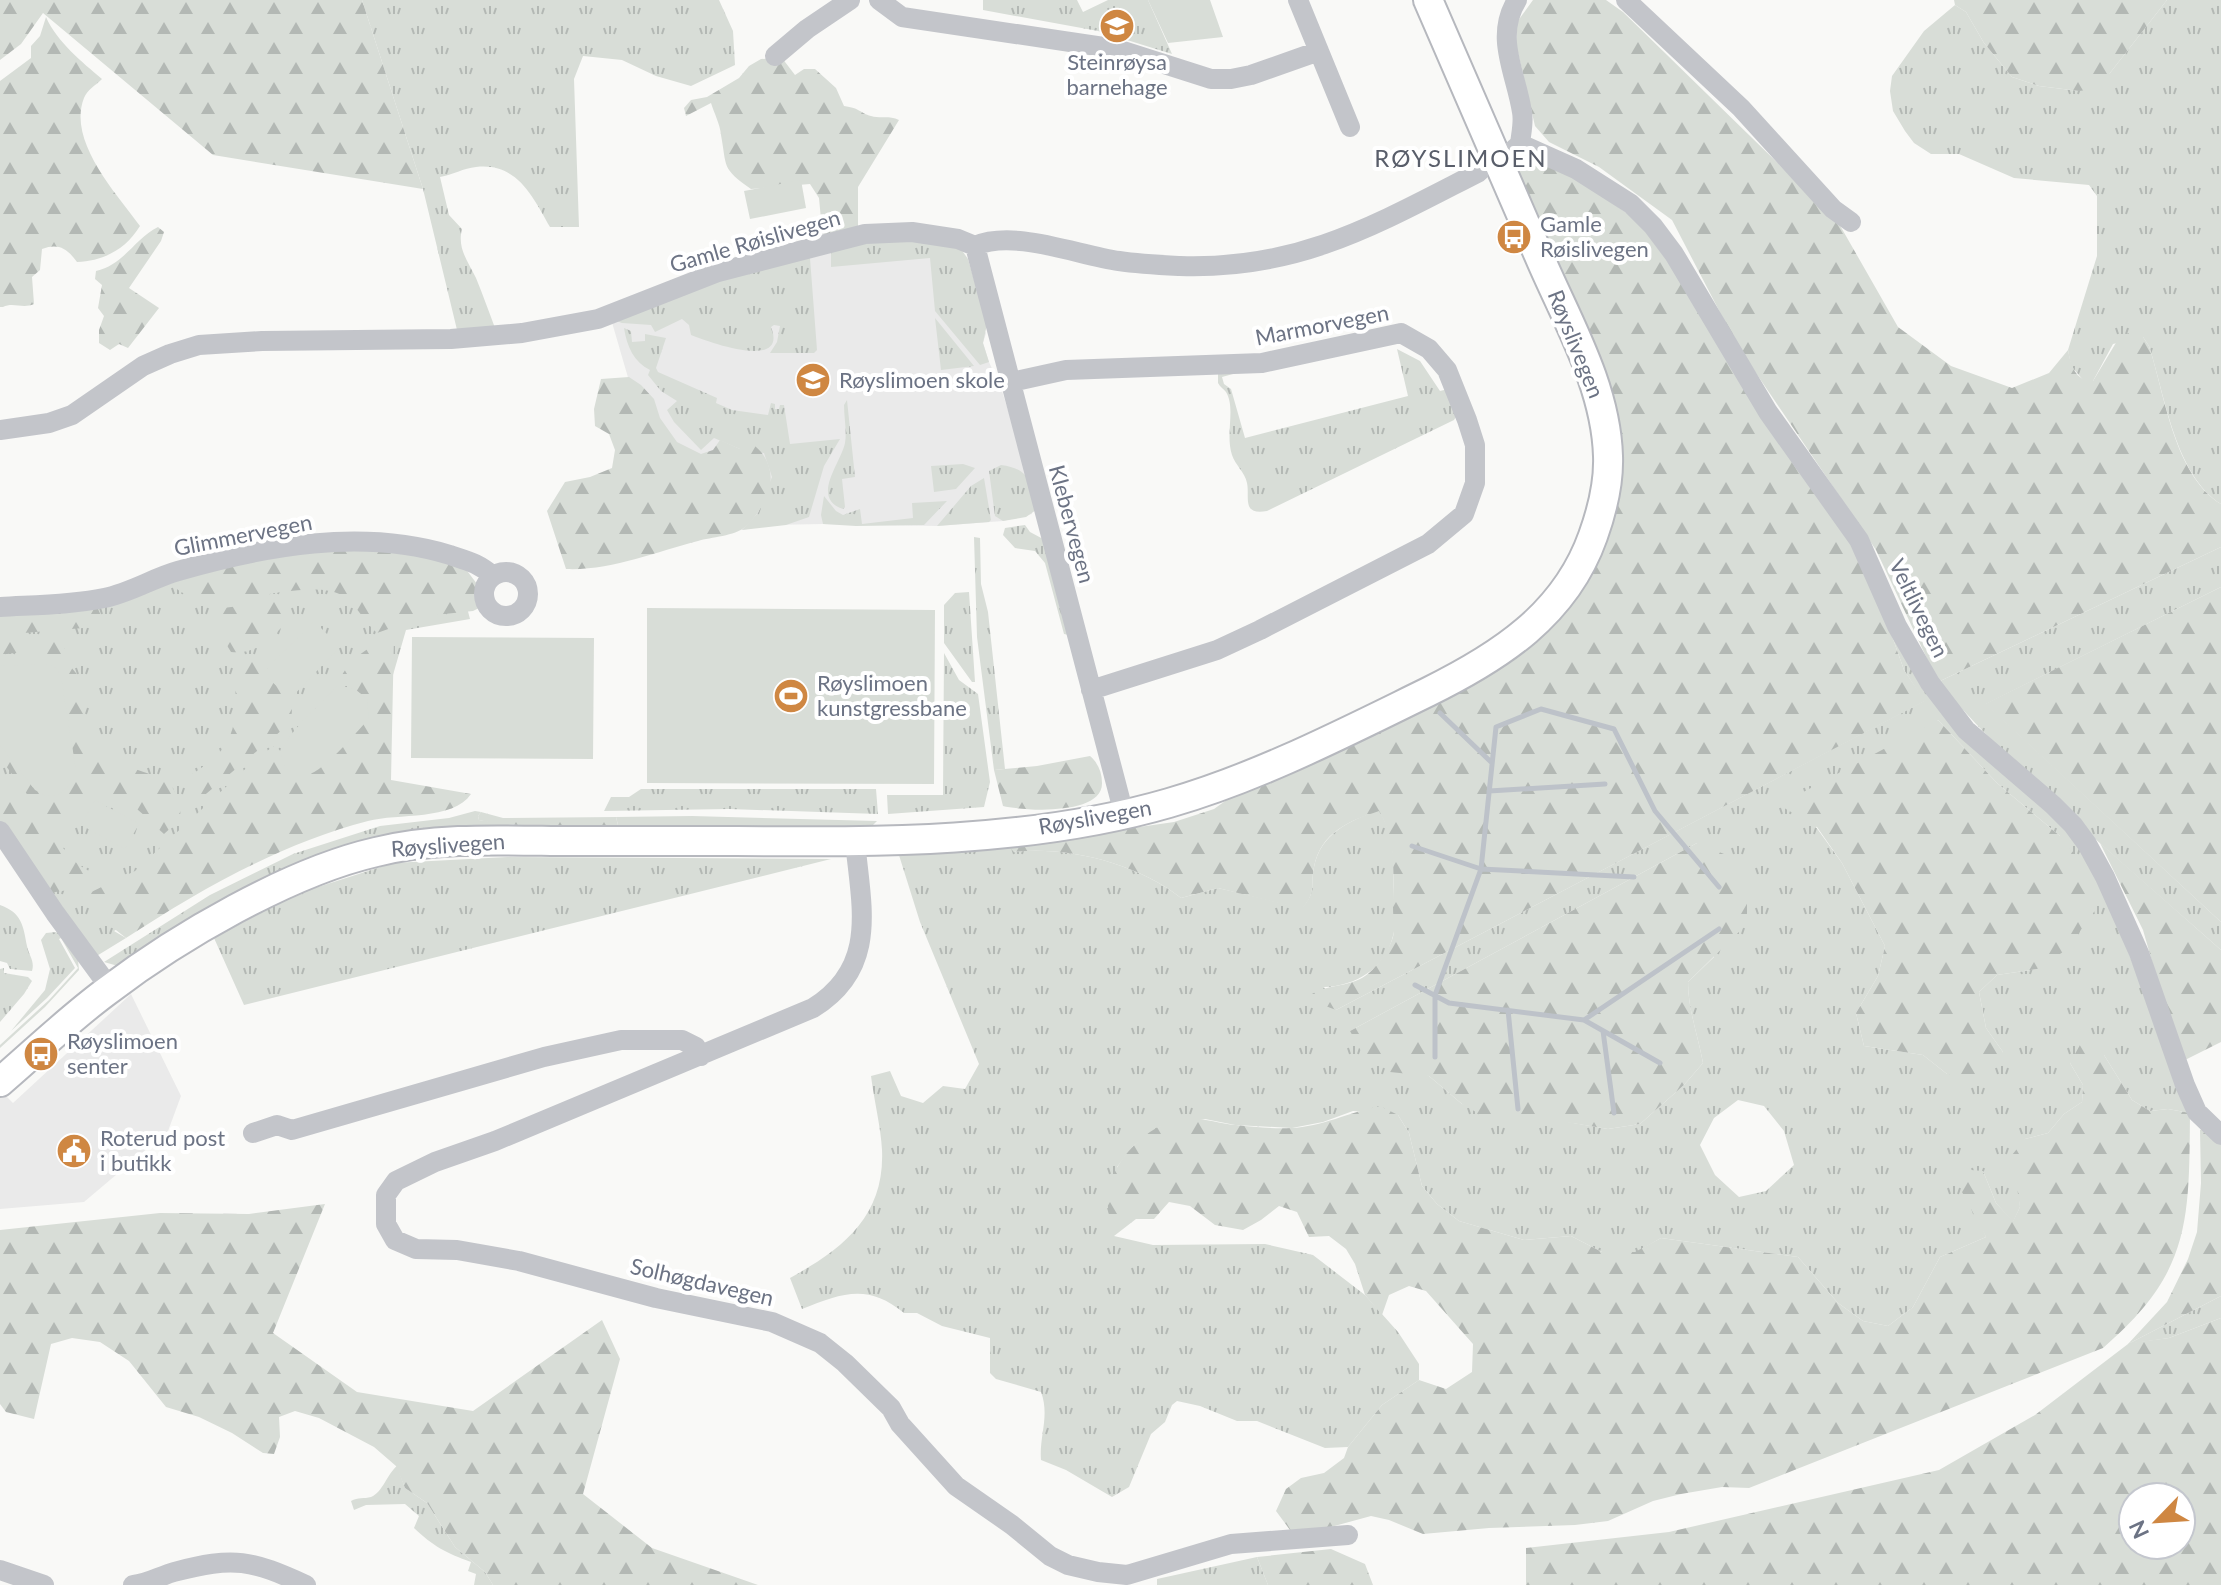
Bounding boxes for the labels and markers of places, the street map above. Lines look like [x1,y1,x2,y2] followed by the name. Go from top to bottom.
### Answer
[1098,7,1136,45] school or university icon: Steinrøysa barnehage
[1066,48,1168,100] place label: Steinrøysa barnehage
[1540,210,1649,262] place label: Gamle Røislivegen
[1495,218,1533,256] bus stop icon: Gamle Røislivegen
[794,361,832,399] school or university icon: Røyslimoen skole
[839,366,1005,393] place label: Røyslimoen skole
[817,669,967,721] place label: Røyslimoen kunstgressbane
[772,677,810,715] sports icon: Røyslimoen kunstgressbane
[67,1027,178,1079] place label: Røyslimoen senter
[22,1035,60,1073] bus stop icon: Røyslimoen senter
[100,1124,225,1176] place label: Roterud post i butikk
[55,1132,93,1170] public building icon: Roterud post i butikk

